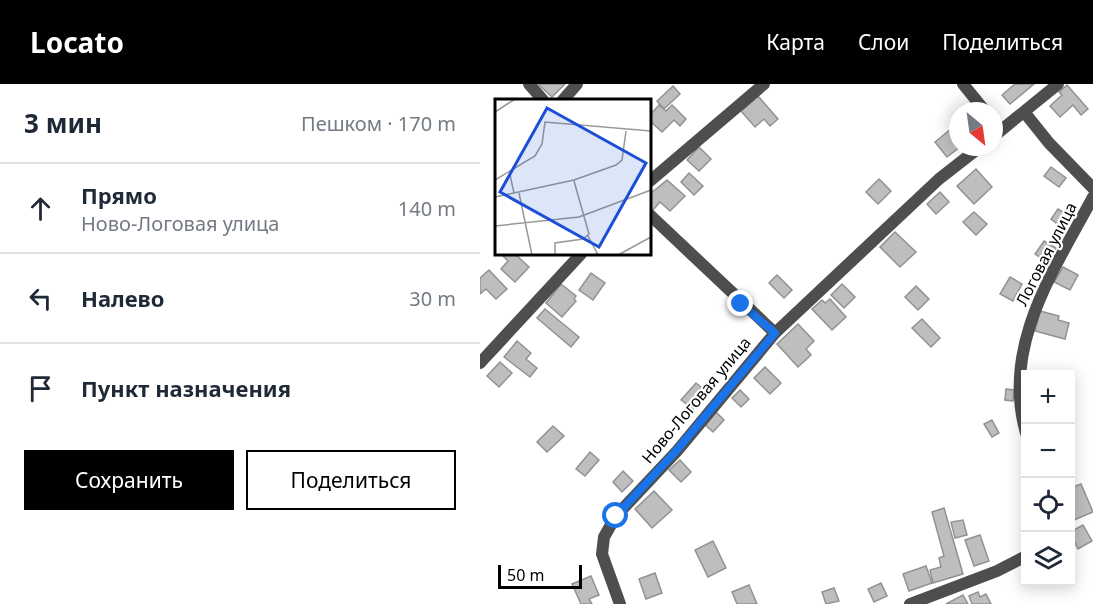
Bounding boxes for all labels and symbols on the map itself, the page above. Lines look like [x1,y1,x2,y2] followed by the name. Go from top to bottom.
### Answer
[495,99,651,255] inset map
[949,102,1003,156] north arrow
[1010,198,1082,310] street label: Логовая улица
[727,290,753,316] route end
[637,332,755,468] street label: Ново-Логовая улица
[602,502,628,528] route start
[498,562,582,590] scale bar

